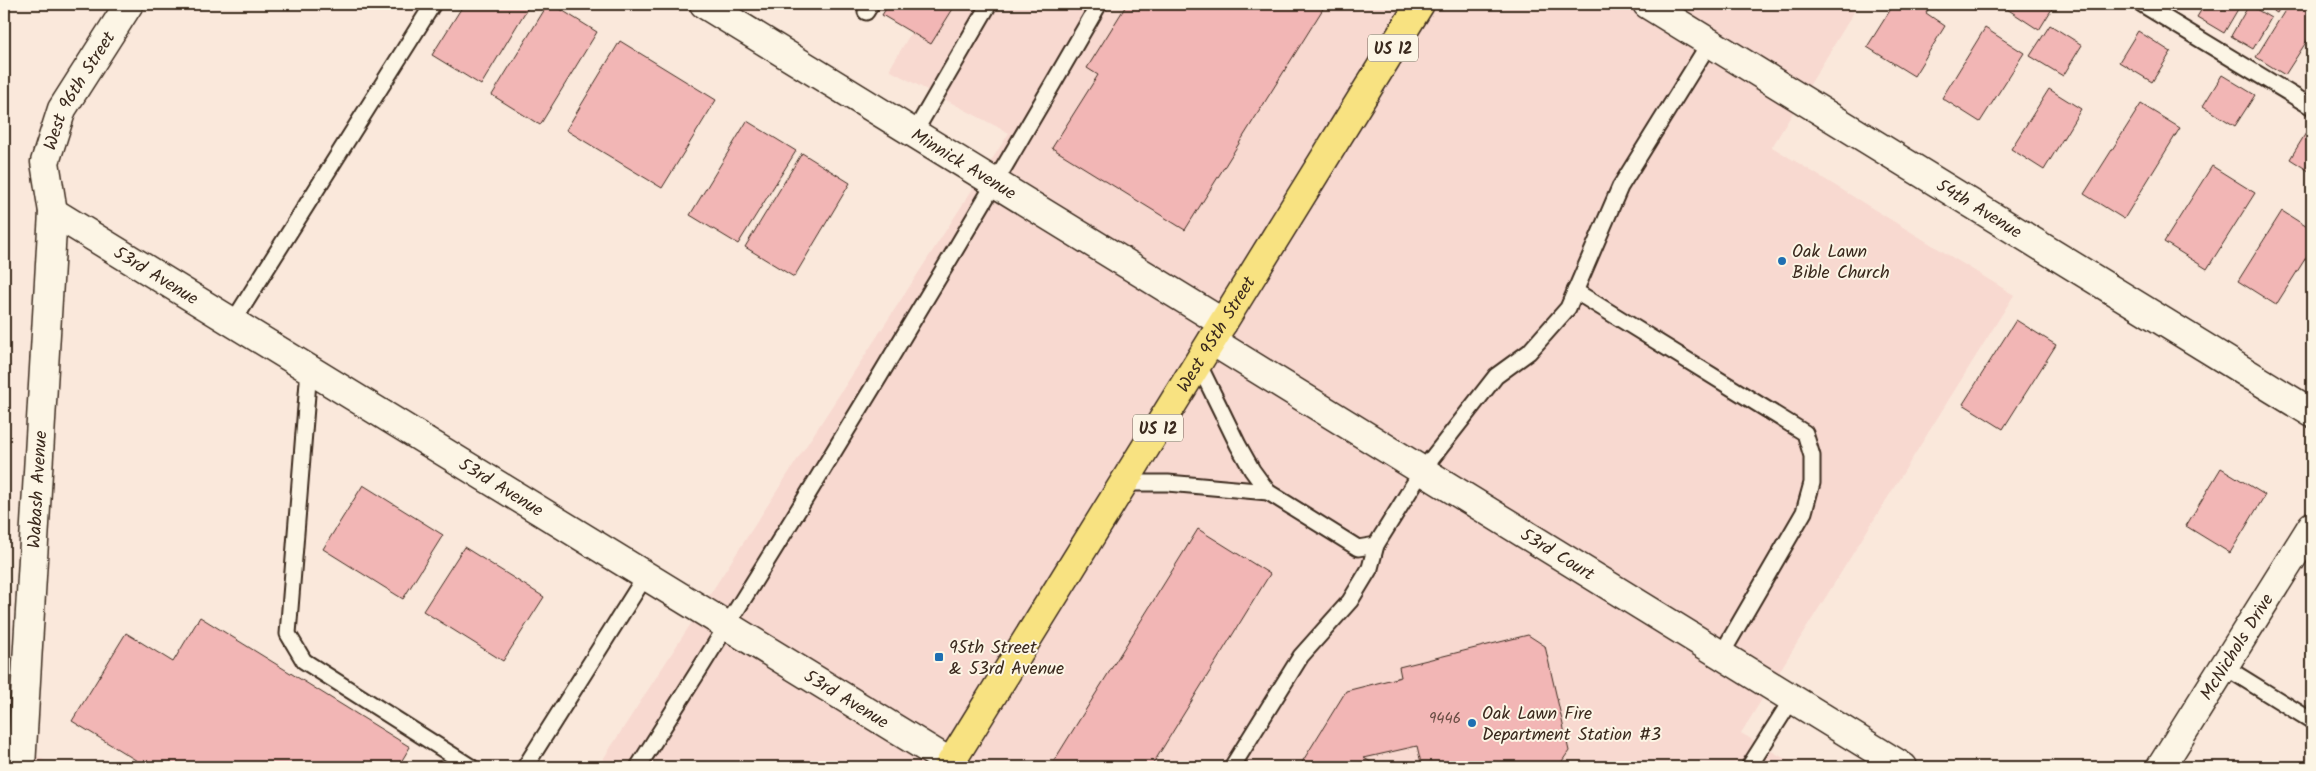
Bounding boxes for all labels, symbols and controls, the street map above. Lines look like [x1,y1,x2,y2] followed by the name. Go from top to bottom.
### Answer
[37,25,124,154] street label: West 96th Street
[1368,34,1418,62] road number: US 12
[905,122,1021,208] street label: Minnick Avenue
[1930,172,2027,247] street label: 54th Avenue
[1792,238,1890,288] place label: Oak Lawn Bible Church
[107,239,203,314] street label: 53rd Avenue
[1776,255,1788,267] marker: Oak Lawn Bible Church
[1170,270,1265,399] street label: West 95th Street
[1133,414,1183,442] road number: US 12
[21,430,56,549] street label: Wabash Avenue
[452,451,549,526] street label: 53rd Avenue
[1514,521,1600,590] street label: 53rd Court
[2193,588,2282,707] street label: McNichols Drive
[949,634,1064,684] place label: 95th Street & 53rd Avenue
[933,651,945,663] marker: 95th Street & 53rd Avenue
[798,663,894,737] street label: 53rd Avenue
[1482,700,1661,750] place label: Oak Lawn Fire Department Station #3
[1429,707,1461,731] house number: 9446
[1466,717,1478,729] marker: Oak Lawn Fire Department Station #3

